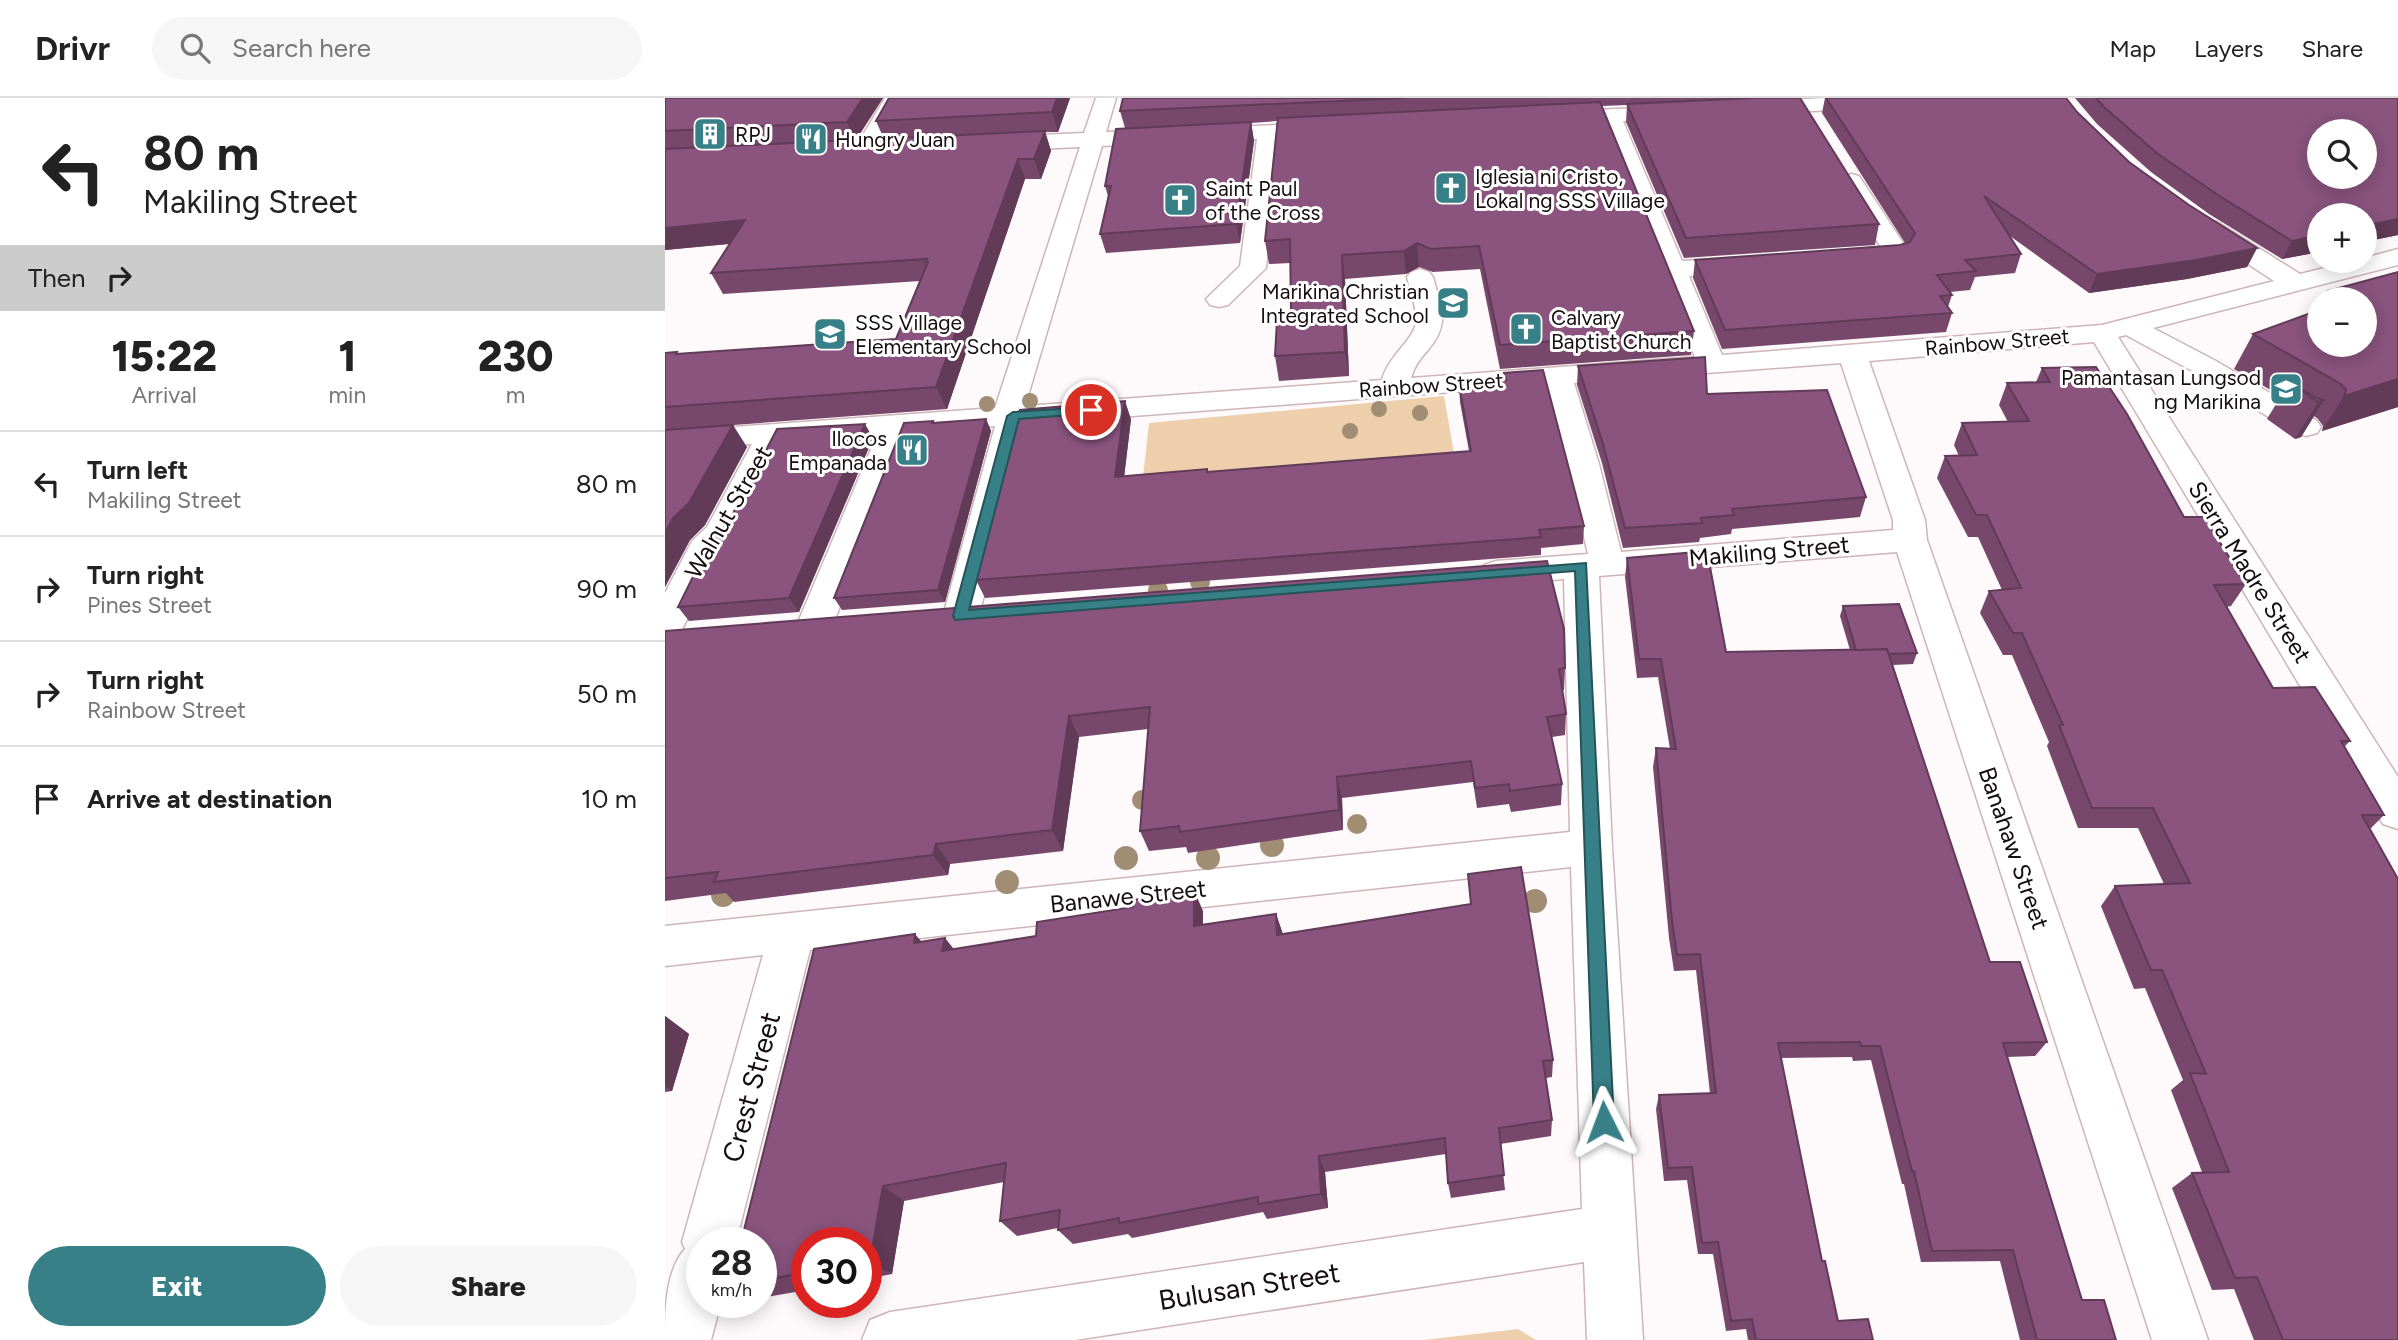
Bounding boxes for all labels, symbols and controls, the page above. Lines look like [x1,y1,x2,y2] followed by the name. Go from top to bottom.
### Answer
[152,17,642,80] search box
[35,29,110,68] text: Drivr
[176,29,214,67] icon: search
[232,32,371,64] text: Search here
[2109,34,2156,63] text: Map
[2194,34,2263,63] text: Layers
[2301,34,2363,63] text: Share
[691,115,729,153] building icon: RPJ
[2307,119,2377,357] map controls
[2307,119,2377,189] button: search
[792,120,830,158] restaurant icon: Hungry Juan
[735,122,771,147] place label: RPJ
[143,123,259,182] text: 80 m
[28,126,119,217] icon: left
[835,127,955,152] place label: Hungry Juan
[1475,164,1665,213] place label: Iglesia ni Cristo, Lokal ng SSS Village
[1432,169,1470,207] church icon: Iglesia ni Cristo, Lokal ng SSS Village
[1205,176,1320,225] place label: Saint Paul of the Cross
[1161,181,1199,219] church icon: Saint Paul of the Cross
[143,183,358,221] text: Makiling Street
[2307,203,2377,273] button: +
[100,259,138,297] icon: right
[28,262,86,294] text: Then
[1260,279,1429,328] place label: Marikina Christian Integrated School
[1434,284,1472,322] school or university icon: Marikina Christian Integrated School
[2307,287,2377,357] button: −
[1551,305,1691,354] place label: Calvary Baptist Church
[855,310,1031,359] place label: SSS Village Elementary School
[1507,310,1545,348] church icon: Calvary Baptist Church
[811,315,849,353] school or university icon: SSS Village Elementary School
[1924,323,2070,361] street label: Rainbow Street
[112,331,217,382] text: 15:22
[338,331,356,382] text: 1
[478,331,553,382] text: 230
[2061,365,2261,414] place label: Pamantasan Lungsod ng Marikina
[1358,367,1504,403] street label: Rainbow Street
[2267,370,2305,408] school or university icon: Pamantasan Lungsod ng Marikina
[1061,380,1121,440] pin
[132,381,197,409] text: Arrival
[328,381,366,409] text: min
[506,381,525,409] text: m
[1072,391,1110,429] icon: arrive
[788,426,887,475] place label: Ilocos Empanada
[893,431,931,469] restaurant icon: Ilocos Empanada
[678,440,778,584] street label: Walnut Street
[87,454,188,486] text: Turn left
[28,465,66,503] icon: left
[576,468,637,500] text: 80 m
[2182,476,2318,668] street label: Sierra Madre Street
[87,486,242,514] text: Makiling Street
[1687,530,1851,572] street label: Makiling Street
[87,559,204,591] text: Turn right
[28,570,66,608] icon: right
[577,573,637,605] text: 90 m
[87,591,212,619] text: Pines Street
[87,664,204,696] text: Turn right
[28,675,66,713] icon: right
[577,678,637,710] text: 50 m
[87,696,246,724] text: Rainbow Street
[1973,763,2055,933] street label: Banahaw Street
[28,780,66,818] icon: arrive
[87,783,332,815] text: Arrive at destination
[581,783,637,815] text: 10 m
[1048,873,1208,919] street label: Banawe Street
[715,1008,787,1166] street label: Crest Street
[1567,1085,1641,1159] position arrow
[791,1227,882,1318] speed limit sign: 30
[711,1242,752,1284] text: 28
[28,1246,326,1326] button: Exit
[340,1246,637,1326] button: Share
[1156,1255,1342,1317] street label: Bulusan Street
[711,1279,752,1301] text: km/h

